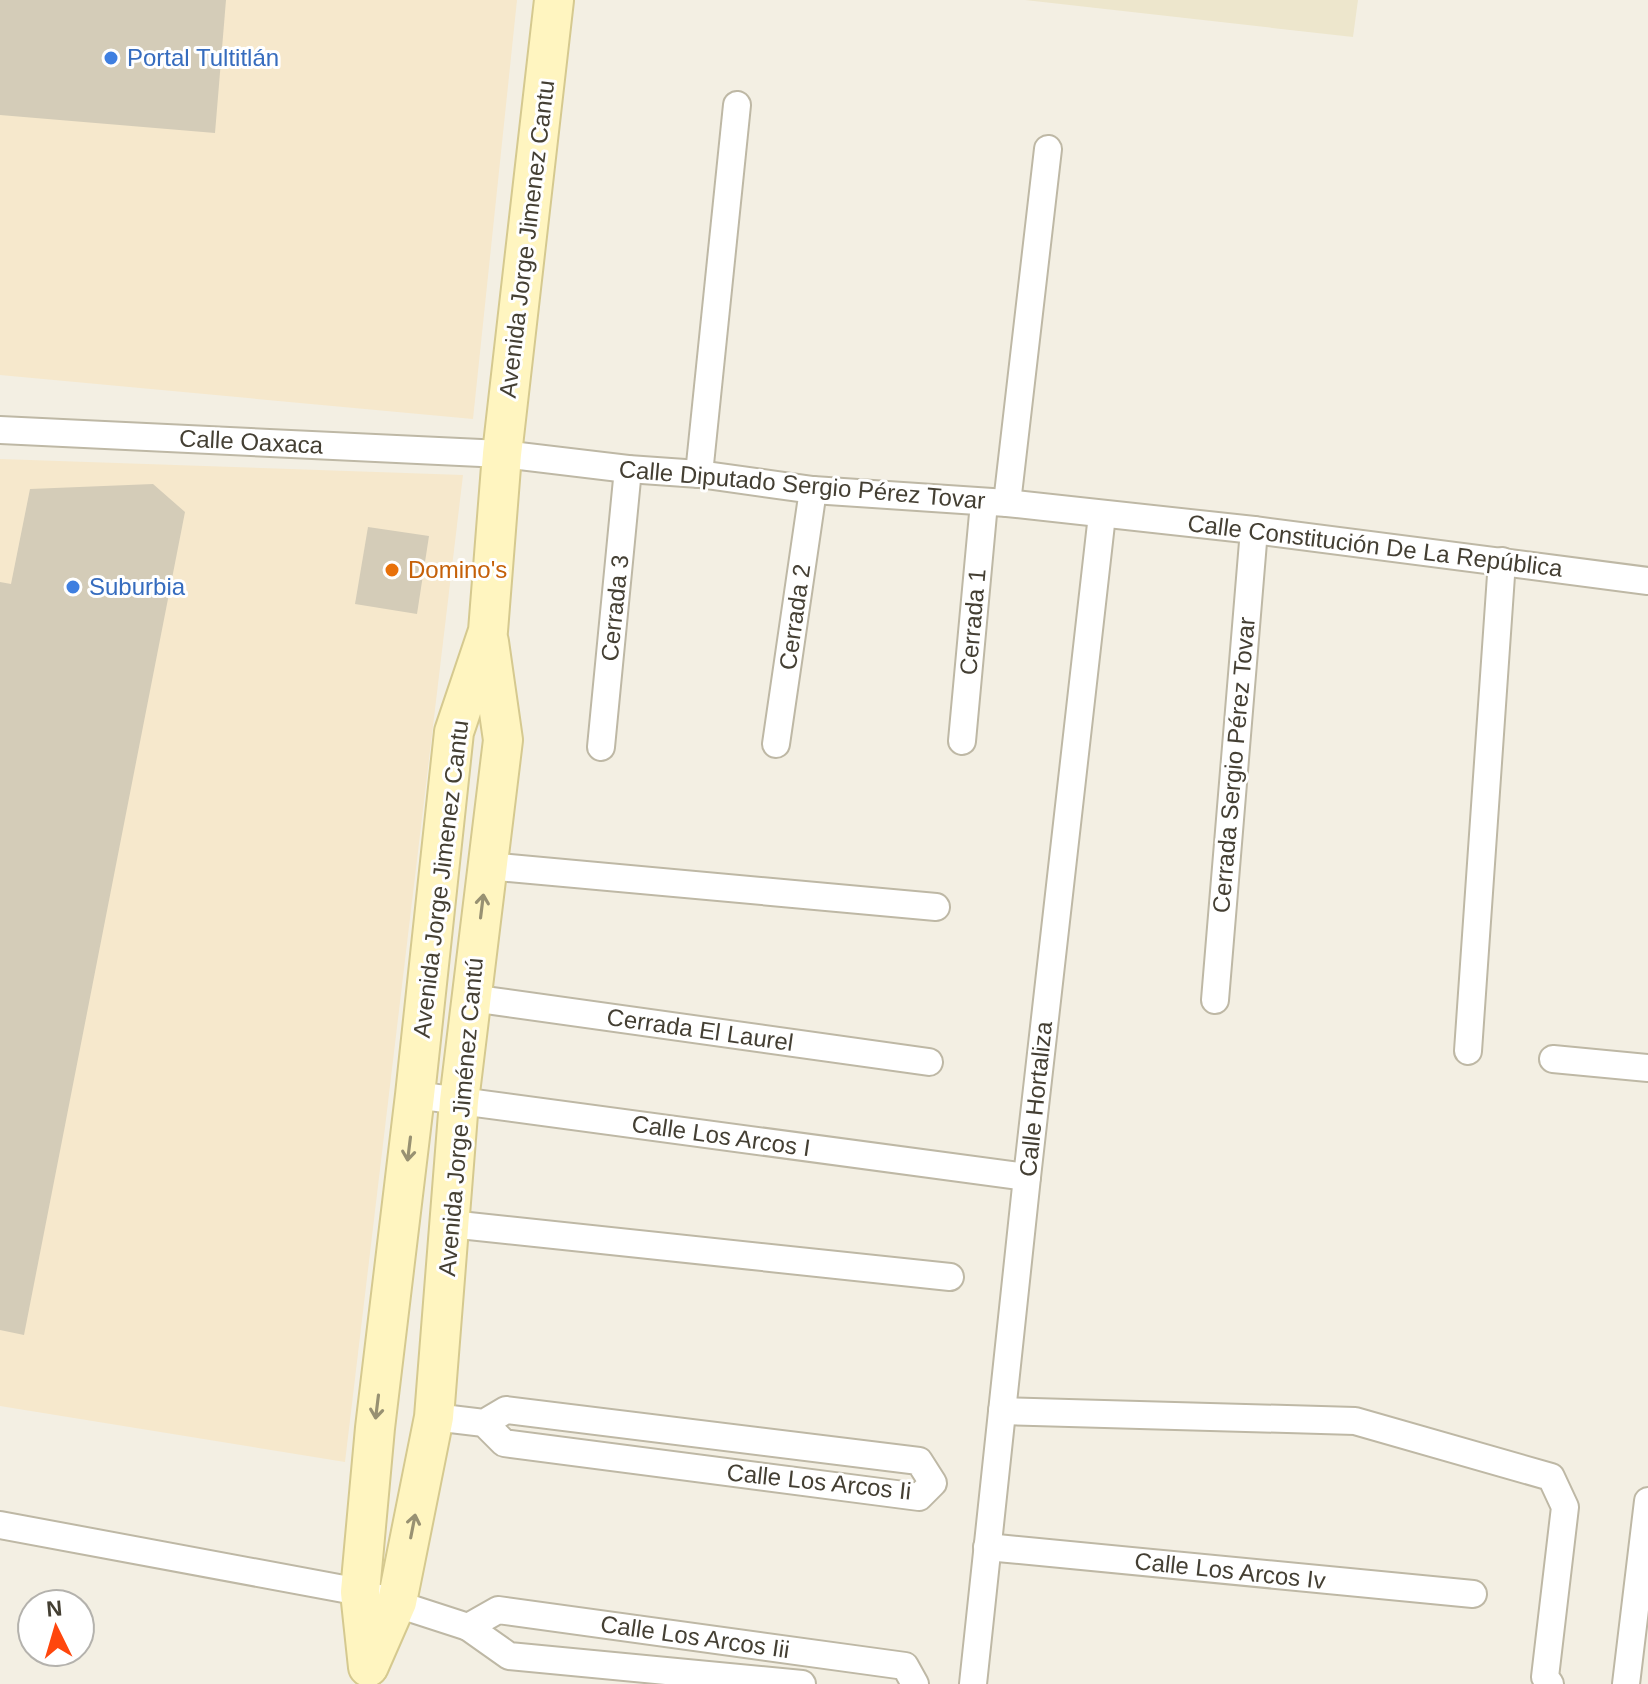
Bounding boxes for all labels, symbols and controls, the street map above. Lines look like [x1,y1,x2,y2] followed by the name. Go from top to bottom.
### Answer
[127,44,279,71] place label: Portal Tultitlán
[102,49,120,67] marker: Portal Tultitlán
[494,79,559,399] street label: Avenida Jorge Jimenez Cantu
[178,424,324,459] street label: Calle Oaxaca
[618,455,986,514] street label: Calle Diputado Sergio Pérez Tovar
[1186,509,1565,582] street label: Calle Constitución De La República
[595,553,634,662] street label: Cerrada 3
[408,556,507,583] place label: Domino's
[383,561,401,579] marker: Domino's
[774,562,815,672] street label: Cerrada 2
[954,568,991,676] street label: Cerrada 1
[89,573,186,600] place label: Suburbia
[64,578,82,596] marker: Suburbia
[1207,616,1260,914] street label: Cerrada Sergio Pérez Tovar
[408,719,473,1039] street label: Avenida Jorge Jimenez Cantu
[475,893,490,920] one-way arrow
[433,957,488,1277] street label: Avenida Jorge Jiménez Cantú
[605,1003,795,1056] street label: Cerrada El Laurel
[1014,1019,1057,1178] street label: Calle Hortaliza
[630,1110,812,1161] street label: Calle Los Arcos I
[401,1135,416,1162] one-way arrow
[369,1394,384,1419] one-way arrow
[725,1458,913,1505] street label: Calle Los Arcos Ii
[406,1514,421,1539] one-way arrow
[1133,1547,1327,1594] street label: Calle Los Arcos Iv
[16,1588,96,1668] north arrow
[45,1595,63,1622] text: N
[599,1610,791,1663] street label: Calle Los Arcos Iii

